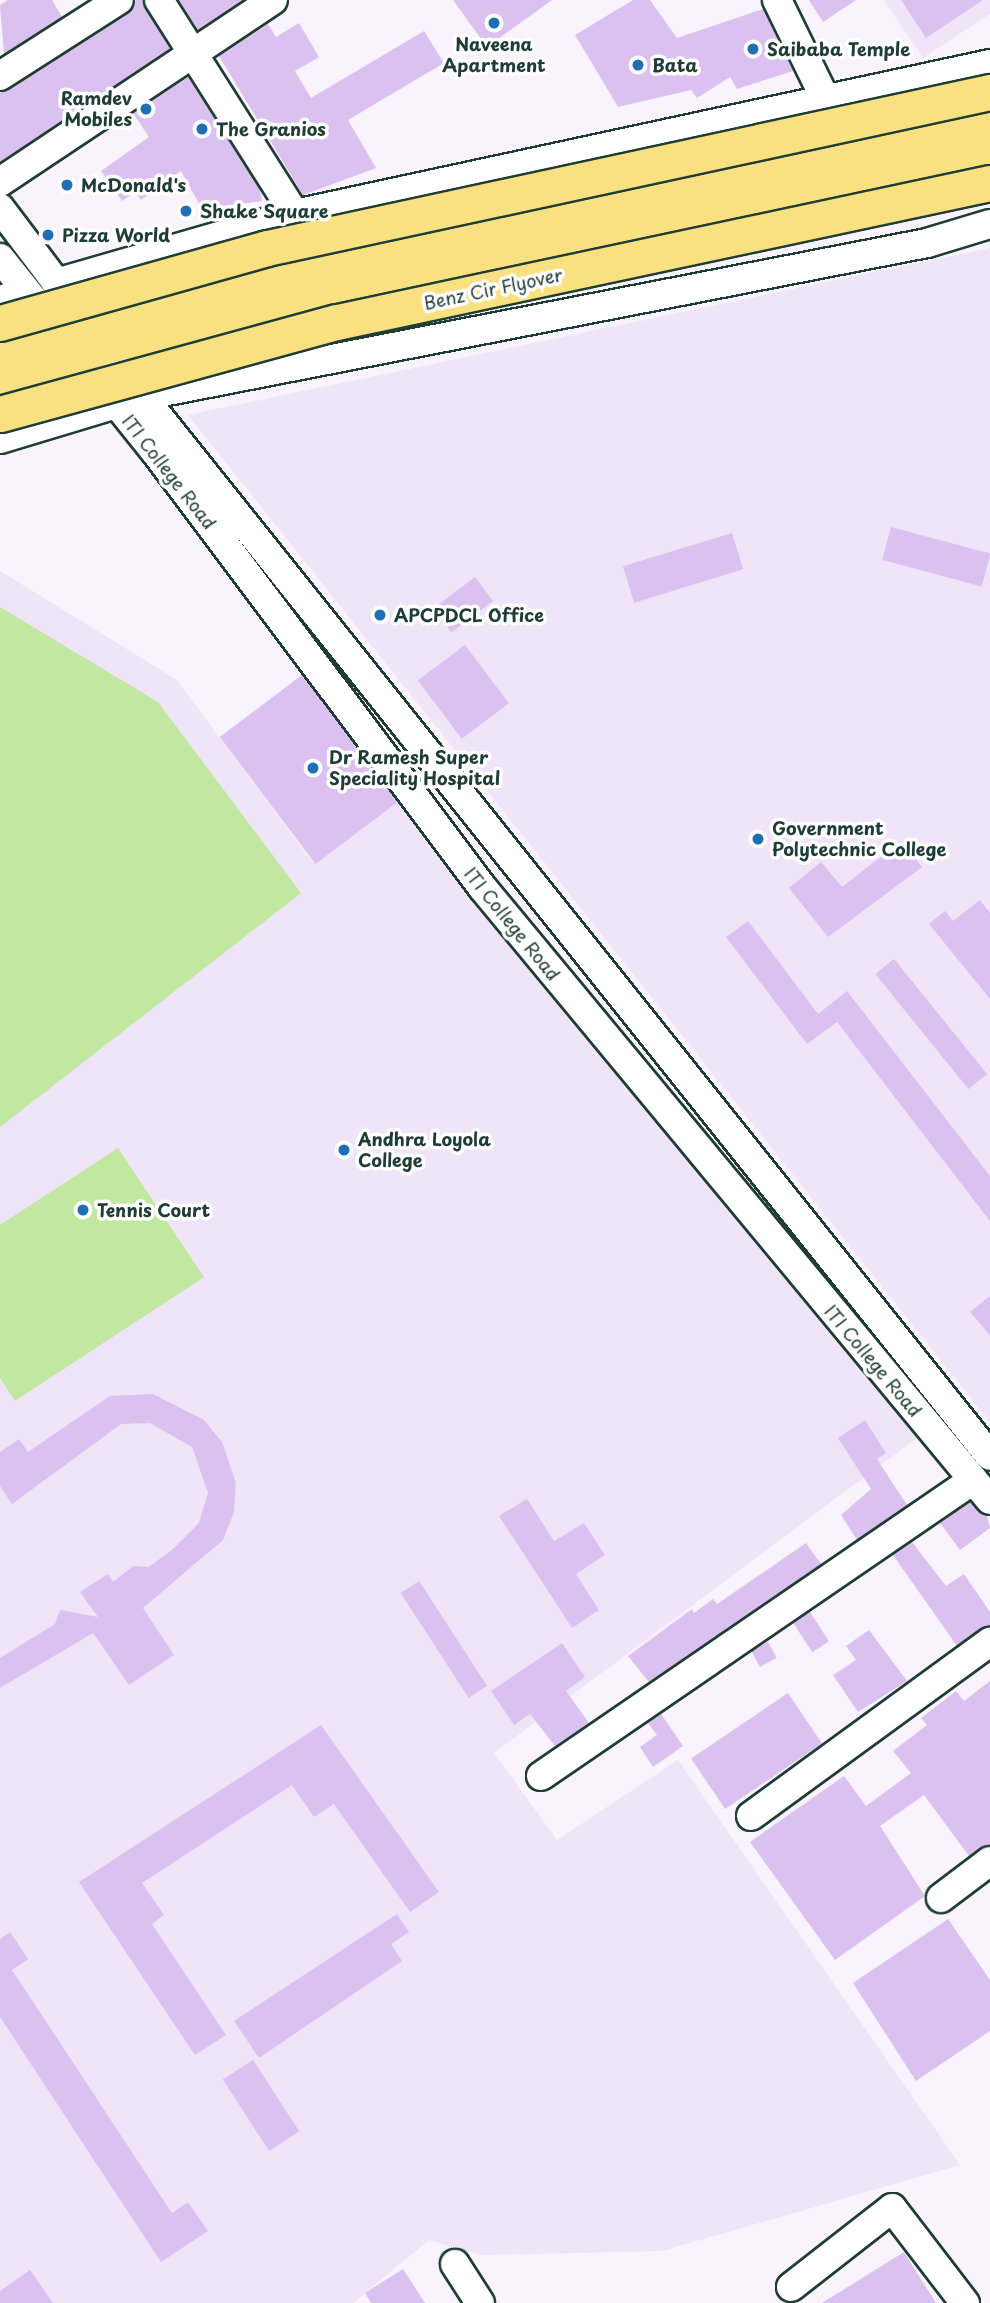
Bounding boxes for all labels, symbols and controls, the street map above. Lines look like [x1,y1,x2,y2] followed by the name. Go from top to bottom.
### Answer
[486,15,502,31] marker: Naveena Apartment
[442,34,546,76] place label: Naveena Apartment
[767,38,910,60] place label: Saibaba Temple
[745,41,761,57] marker: Saibaba Temple
[652,54,698,76] place label: Bata
[630,57,646,73] marker: Bata
[61,88,132,130] place label: Ramdev Mobiles
[138,101,154,117] marker: Ramdev Mobiles
[216,118,326,140] place label: The Granios
[194,121,210,137] marker: The Granios
[81,174,186,196] place label: McDonald's
[59,177,75,193] marker: McDonald's
[200,200,328,222] place label: Shake Square
[178,203,194,219] marker: Shake Square
[62,224,172,246] place label: Pizza World
[40,227,56,243] marker: Pizza World
[422,264,564,314] street label: Benz Cir Flyover
[117,410,221,534] street label: ITI College Road
[394,604,545,626] place label: APCPDCL Office
[372,607,388,623] marker: APCPDCL Office
[329,747,500,790] place label: Dr Ramesh Super Speciality Hospital
[303,758,323,778] marker: Dr Ramesh Super Speciality Hospital
[772,818,946,860] place label: Government Polytechnic College
[750,831,766,847] marker: Government Polytechnic College
[460,863,564,985] street label: ITI College Road
[358,1129,491,1172] place label: Andhra Loyola College
[336,1142,352,1158] marker: Andhra Loyola College
[97,1199,210,1221] place label: Tennis Court
[75,1202,91,1218] marker: Tennis Court
[820,1300,926,1422] street label: ITI College Road

